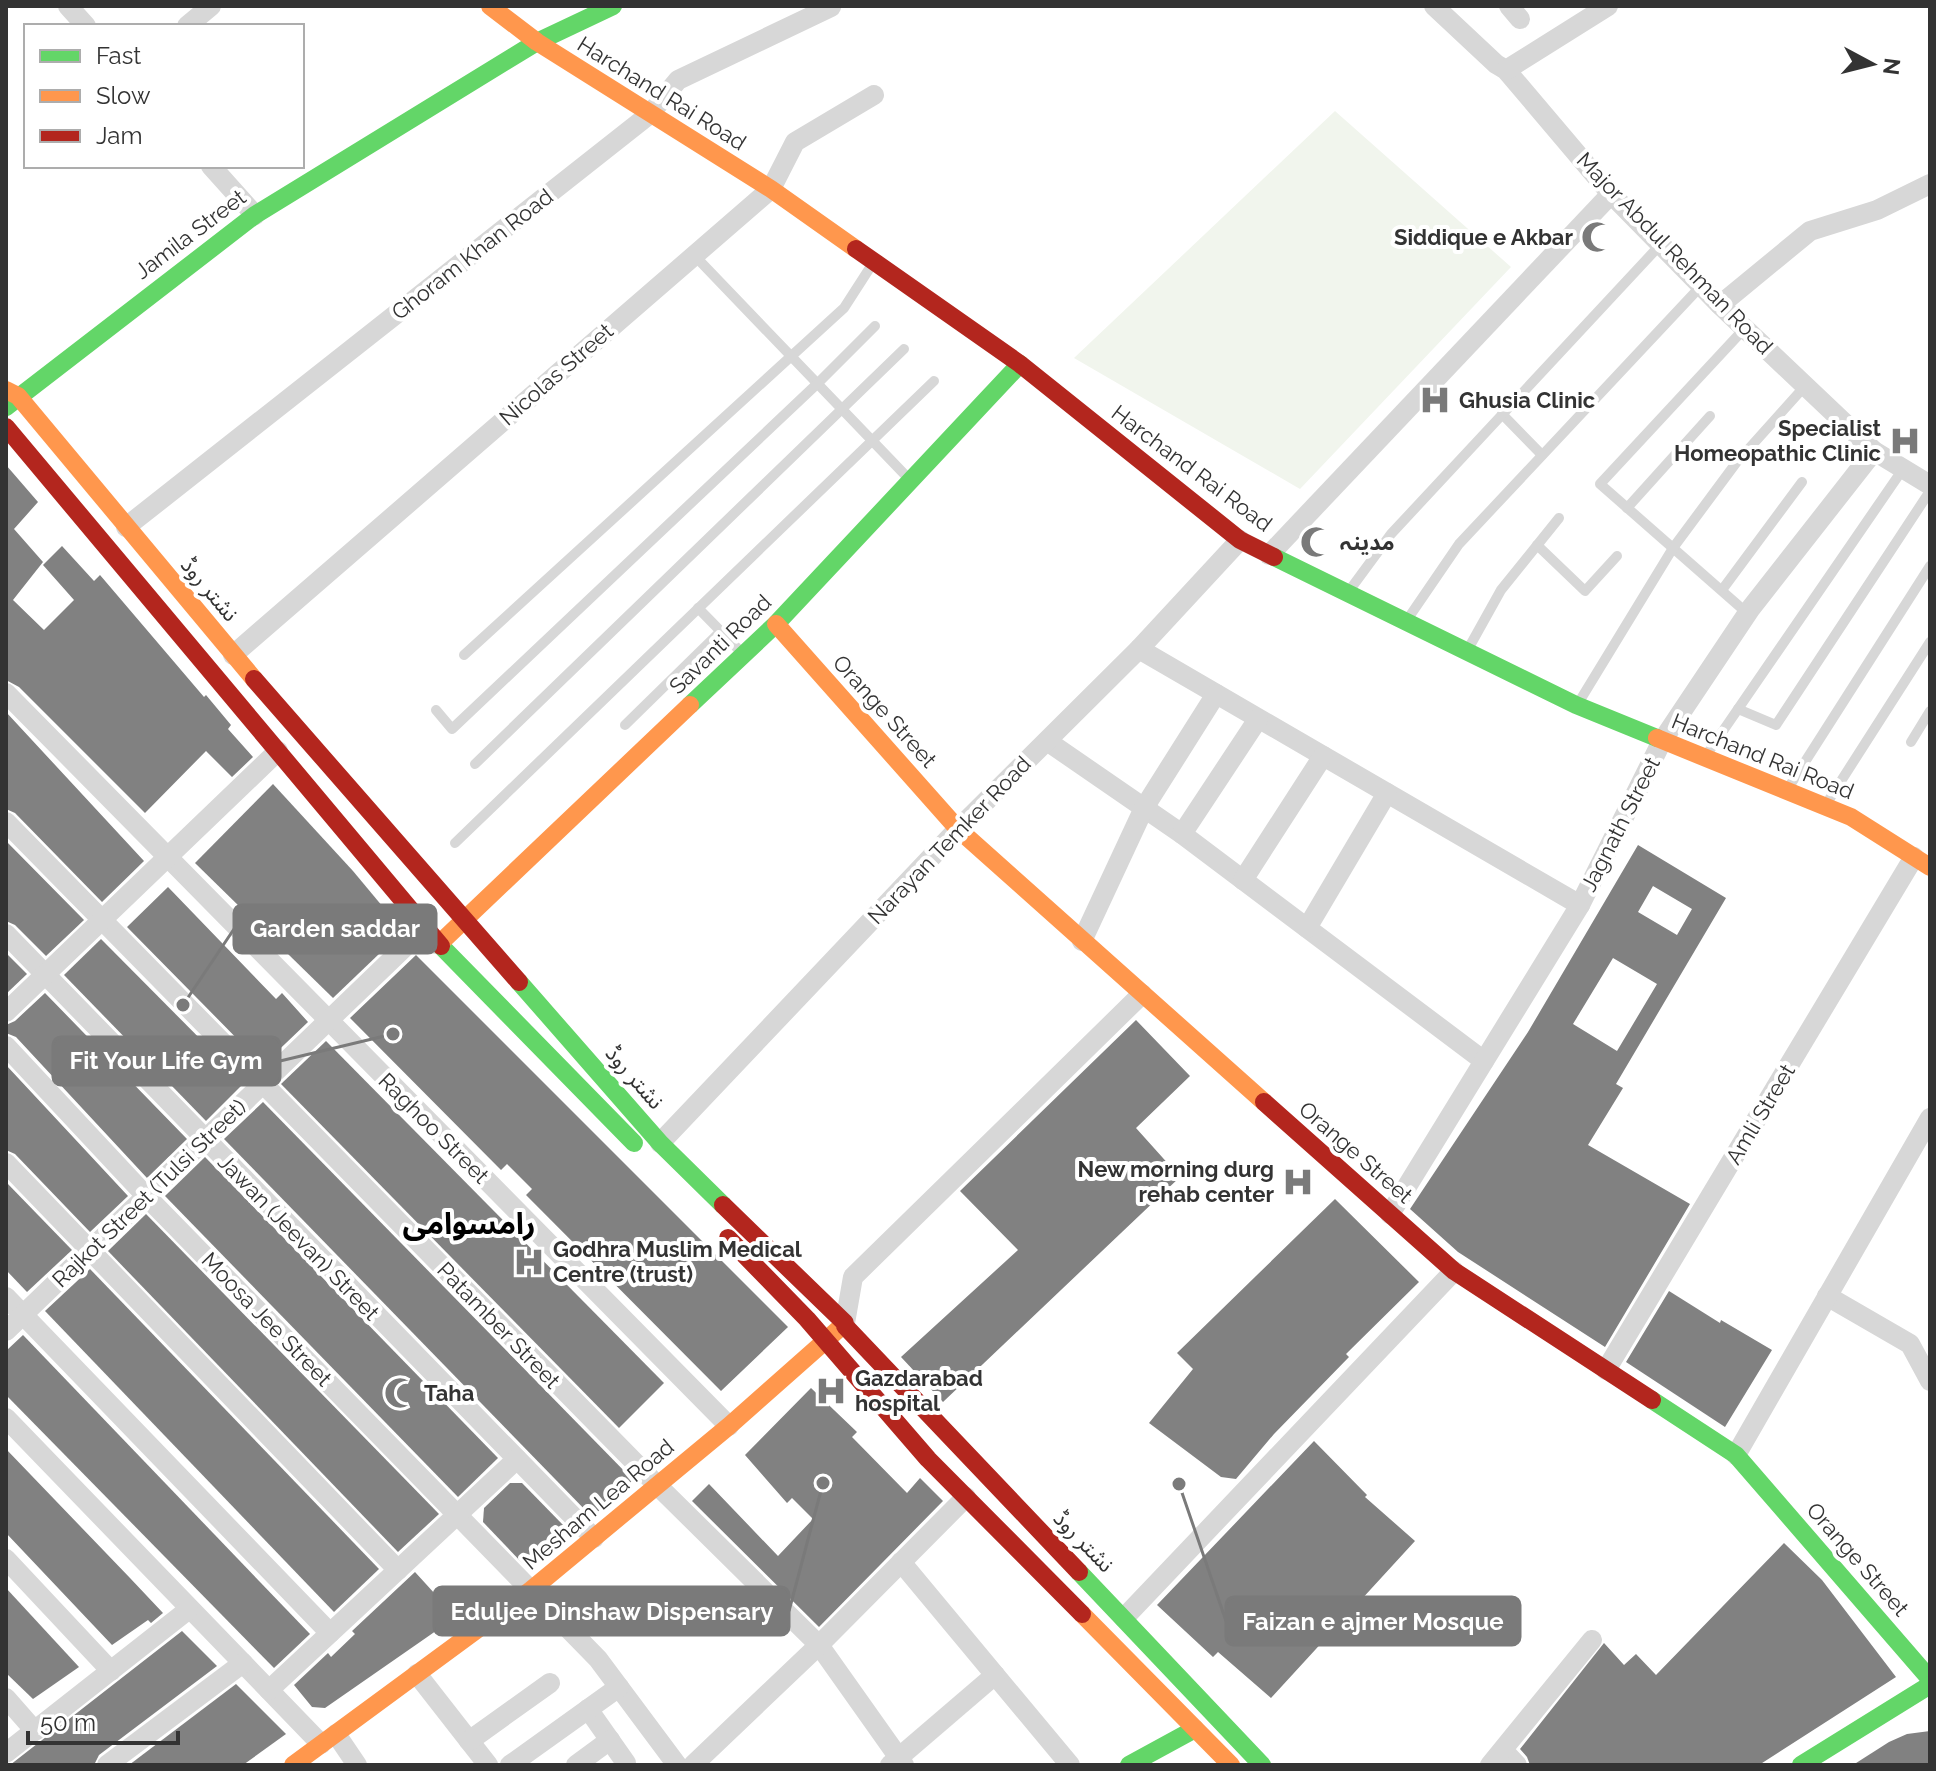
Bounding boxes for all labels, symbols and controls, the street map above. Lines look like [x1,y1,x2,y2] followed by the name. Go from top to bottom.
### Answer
[24,24,304,168] legend
[1832,24,1912,104] north arrow
[573,31,751,155] street label: Harchand Rai Road
[96,41,141,70] text: Fast
[1878,57,1906,76] text: N
[96,81,151,110] text: Slow
[96,121,142,150] text: Jam
[1572,147,1778,359] street label: Major Abdul Rehman Road
[386,183,558,325] street label: Ghoram Khan Road
[129,184,251,284] street label: Jamila Street
[1580,220,1614,254] mosque icon: Siddique e Akbar
[1394,224,1573,250] place label: Siddique e Akbar
[494,317,619,430] street label: Nicolas Street
[1418,383,1452,417] hospital icon: Ghusia Clinic
[1459,387,1595,413] place label: Ghusia Clinic
[1107,399,1277,537] street label: Harchand Rai Road
[1674,415,1882,466] place label: Specialist Homeopathic Clinic
[1888,424,1922,458] hospital icon: Specialist Homeopathic Clinic
[1299,525,1333,559] mosque icon: مدینہ
[1340,529,1395,555] place label: مدینہ
[175,552,244,627] street label: نشتر روڈ
[664,589,776,699] street label: Savanti Road
[828,650,943,773] street label: Orange Street
[1668,708,1858,804] street label: Harchand Rai Road
[862,751,1036,929] street label: Narayan Temker Road
[1575,752,1665,896] street label: Jagnath Street
[234,905,436,953] callout: Garden saddar
[250,914,420,943] text: Garden saddar
[53,1037,280,1085] callout: Fit Your Life Gym
[600,1040,670,1115] street label: نشتر روڈ
[69,1046,263,1075] text: Fit Your Life Gym
[1720,1059,1800,1169] street label: Amli Street
[373,1067,495,1189] street label: Raghoo Street
[47,1094,251,1292] street label: Rajkot Street (Tulsi Street)
[1294,1096,1419,1209] street label: Orange Street
[213,1149,385,1326] street label: Jawan (Jeevan) Street
[1078,1156,1274,1207] place label: New morning durg rehab center
[1281,1165,1315,1199] hospital icon: New morning durg rehab center
[402,1206,536,1241] district label: رامسوامی
[553,1236,803,1287] place label: Godhra Muslim Medical Centre (trust)
[512,1245,546,1279] hospital icon: Godhra Muslim Medical Centre (trust)
[197,1247,338,1392] street label: Moosa Jee Street
[432,1257,566,1394] street label: Patamber Street
[855,1365,983,1416] place label: Gazdarabad hospital
[814,1374,848,1408] hospital icon: Gazdarabad hospital
[383,1376,417,1410] mosque icon: Taha
[424,1380,474,1406] place label: Taha
[517,1433,679,1575] street label: Mesham Lea Road
[1802,1497,1915,1622] street label: Orange Street
[1048,1505,1120,1578] street label: نشتر روڈ
[434,1587,789,1635] callout: Eduljee Dinshaw Dispensary
[451,1597,773,1626] text: Eduljee Dinshaw Dispensary
[1226,1597,1520,1645] callout: Faizan e ajmer Mosque
[1242,1607,1504,1636] text: Faizan e ajmer Mosque
[28,1695,178,1745] scale bar
[40,1708,96,1737] text: 50 m

